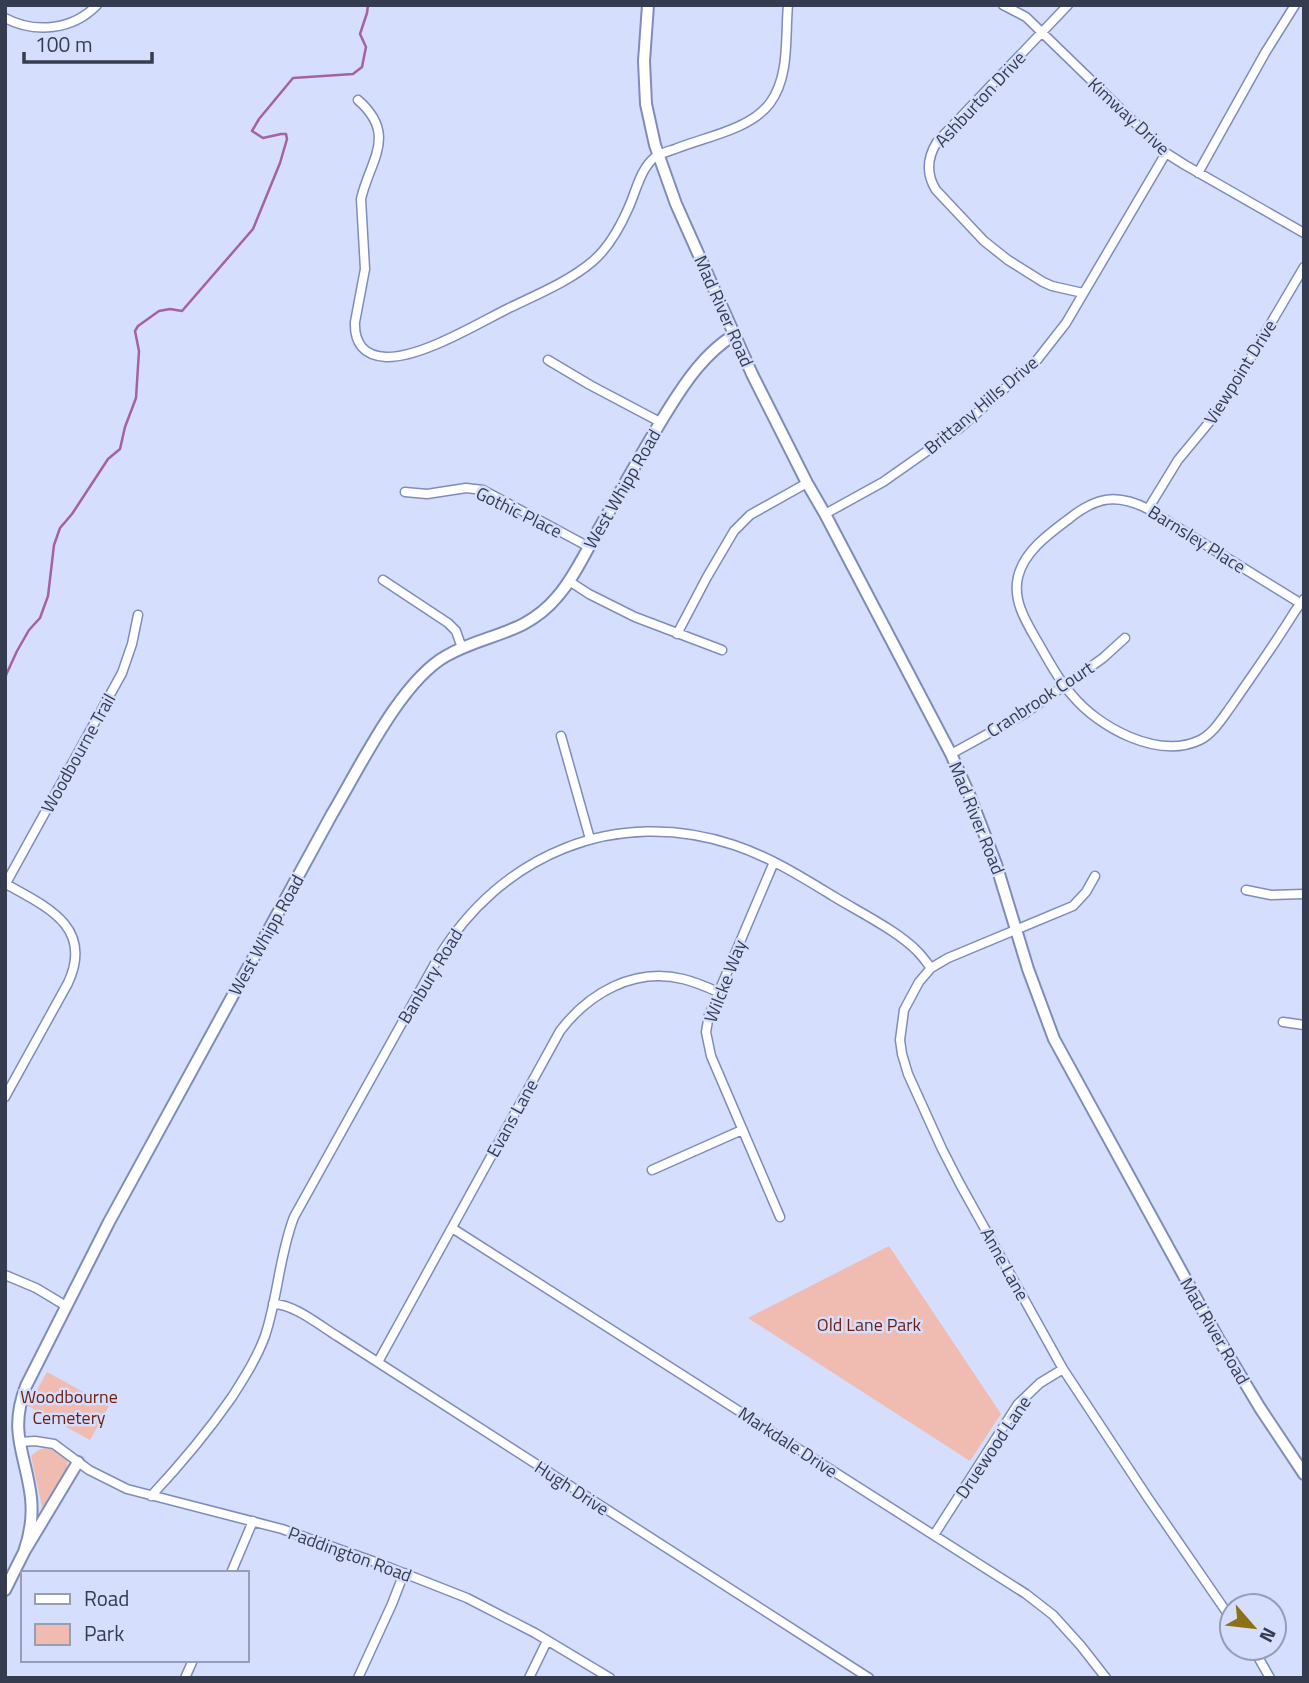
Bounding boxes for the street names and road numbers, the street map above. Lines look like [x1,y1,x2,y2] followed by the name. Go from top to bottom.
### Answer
[928,45,1032,153] street label: Ashburton Drive
[1082,71,1176,161] street label: Kimway Drive
[687,251,761,371] street label: Mad River Road
[1197,314,1283,430] street label: Viewpoint Drive
[918,349,1044,461] street label: Brittany Hills Drive
[577,424,667,554] street label: West Whipp Road
[471,479,567,545] street label: Gothic Place
[1143,498,1251,580] street label: Barnsley Place
[981,654,1099,744] street label: Cranbrook Court
[34,688,122,818] street label: Woodbourne Trail
[942,758,1012,878] street label: Mad River Road
[222,870,310,1000] street label: West Whipp Road
[391,923,469,1029] street label: Banbury Road
[697,935,753,1026] street label: Wilcke Way
[479,1074,545,1162] street label: Evans Lane
[974,1223,1036,1305] street label: Anne Lane
[1173,1273,1257,1389] street label: Mad River Road
[949,1390,1037,1504] street label: Druewood Lane
[733,1400,843,1484] street label: Markdale Drive
[529,1454,615,1522] street label: Hugh Drive
[284,1519,416,1589] street label: Paddington Road

